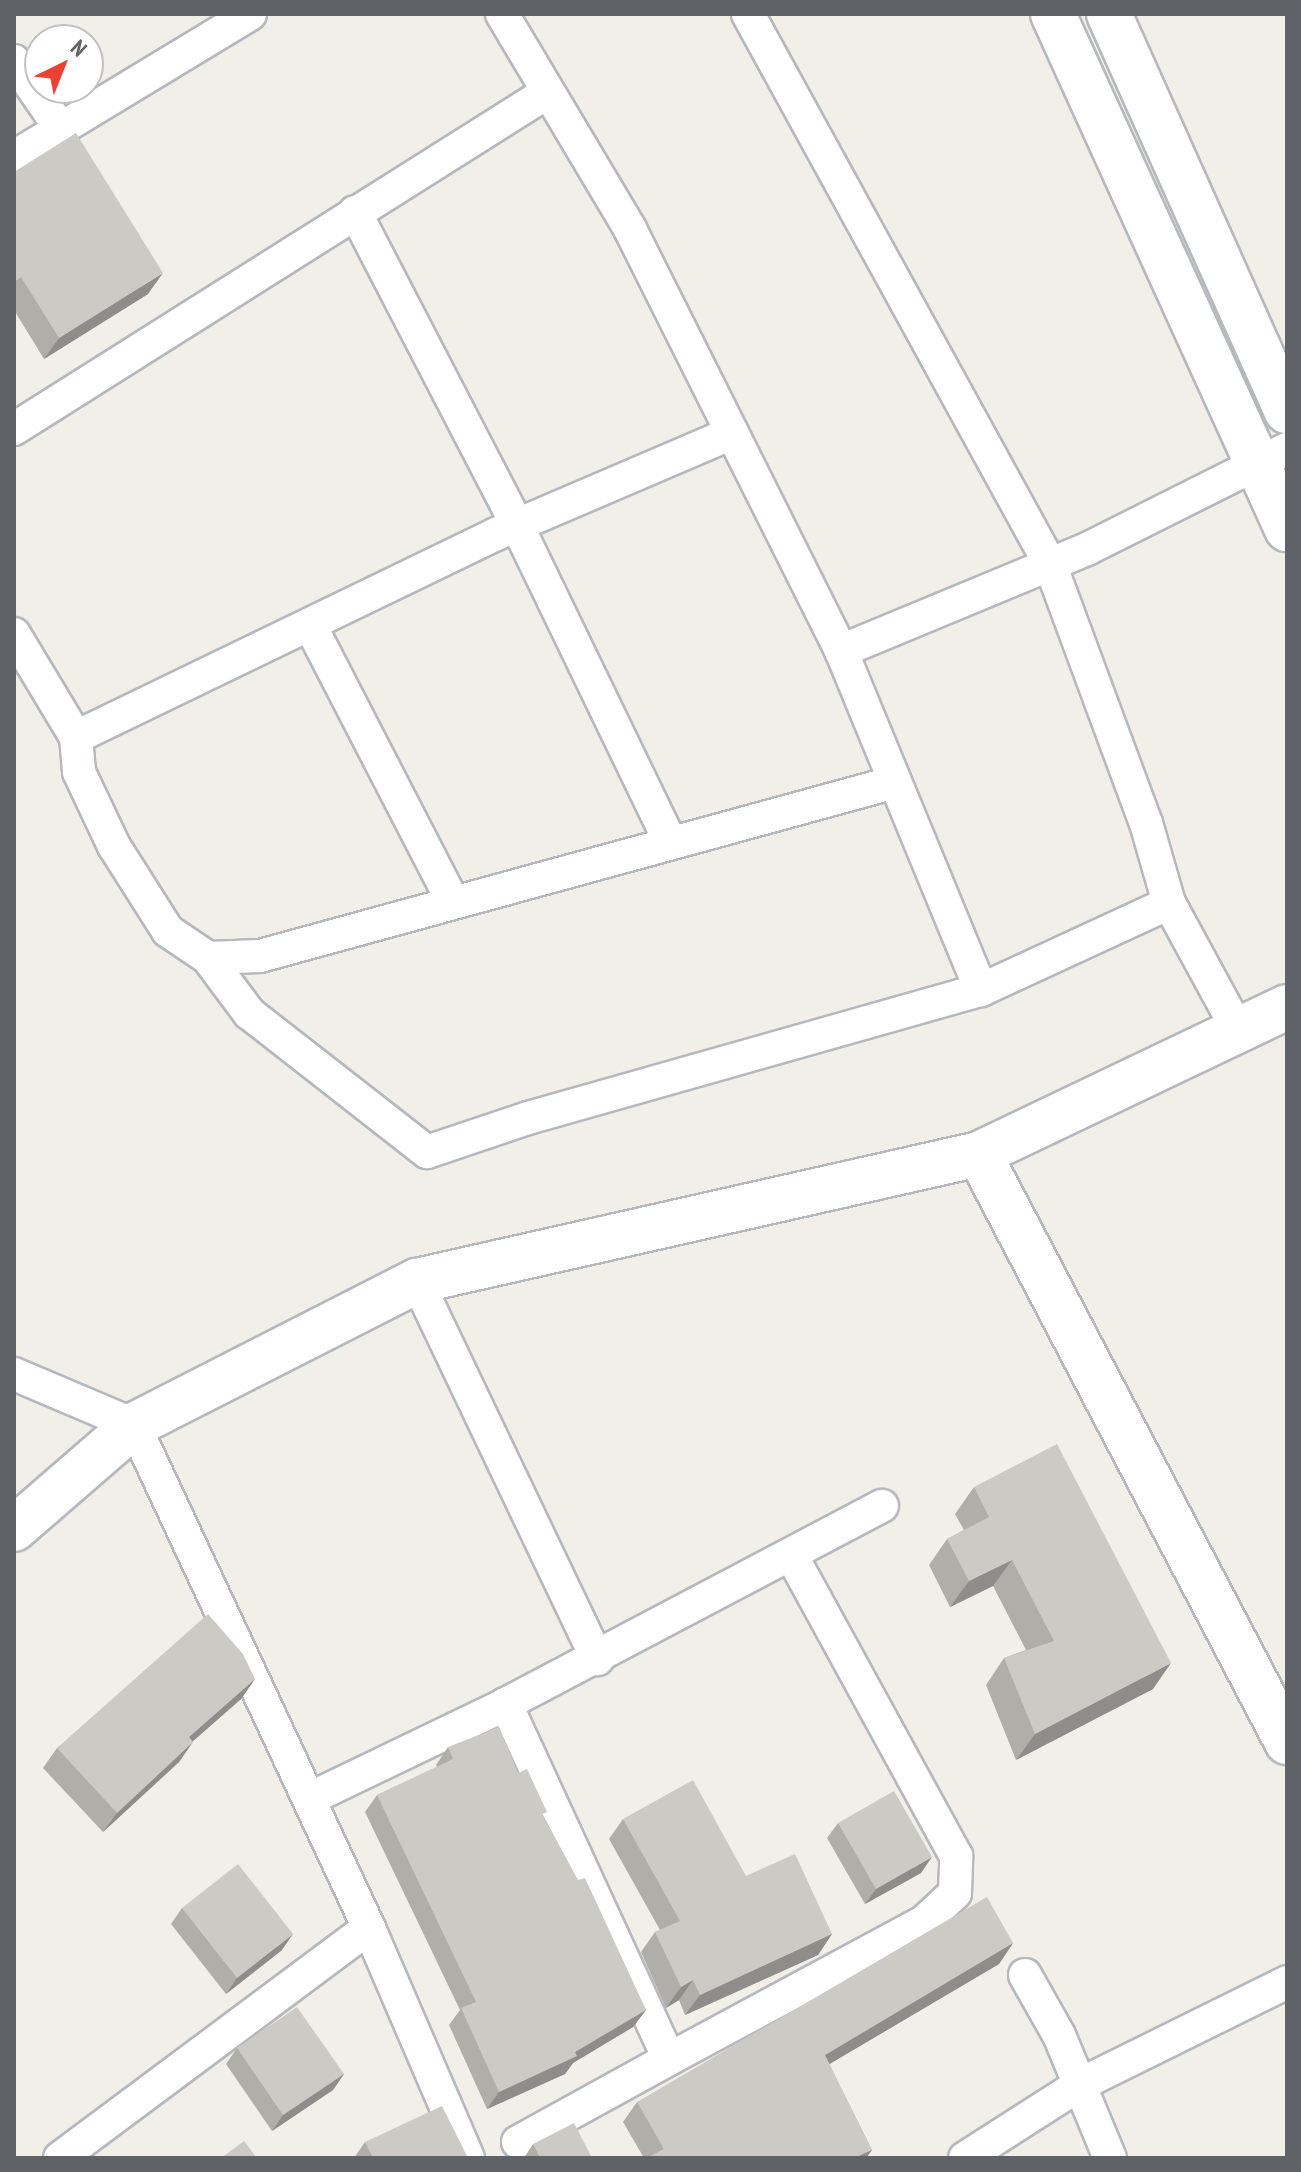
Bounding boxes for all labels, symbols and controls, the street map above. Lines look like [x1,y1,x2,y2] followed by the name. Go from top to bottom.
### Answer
[24,24,104,104] north arrow
[65,34,93,62] text: N

